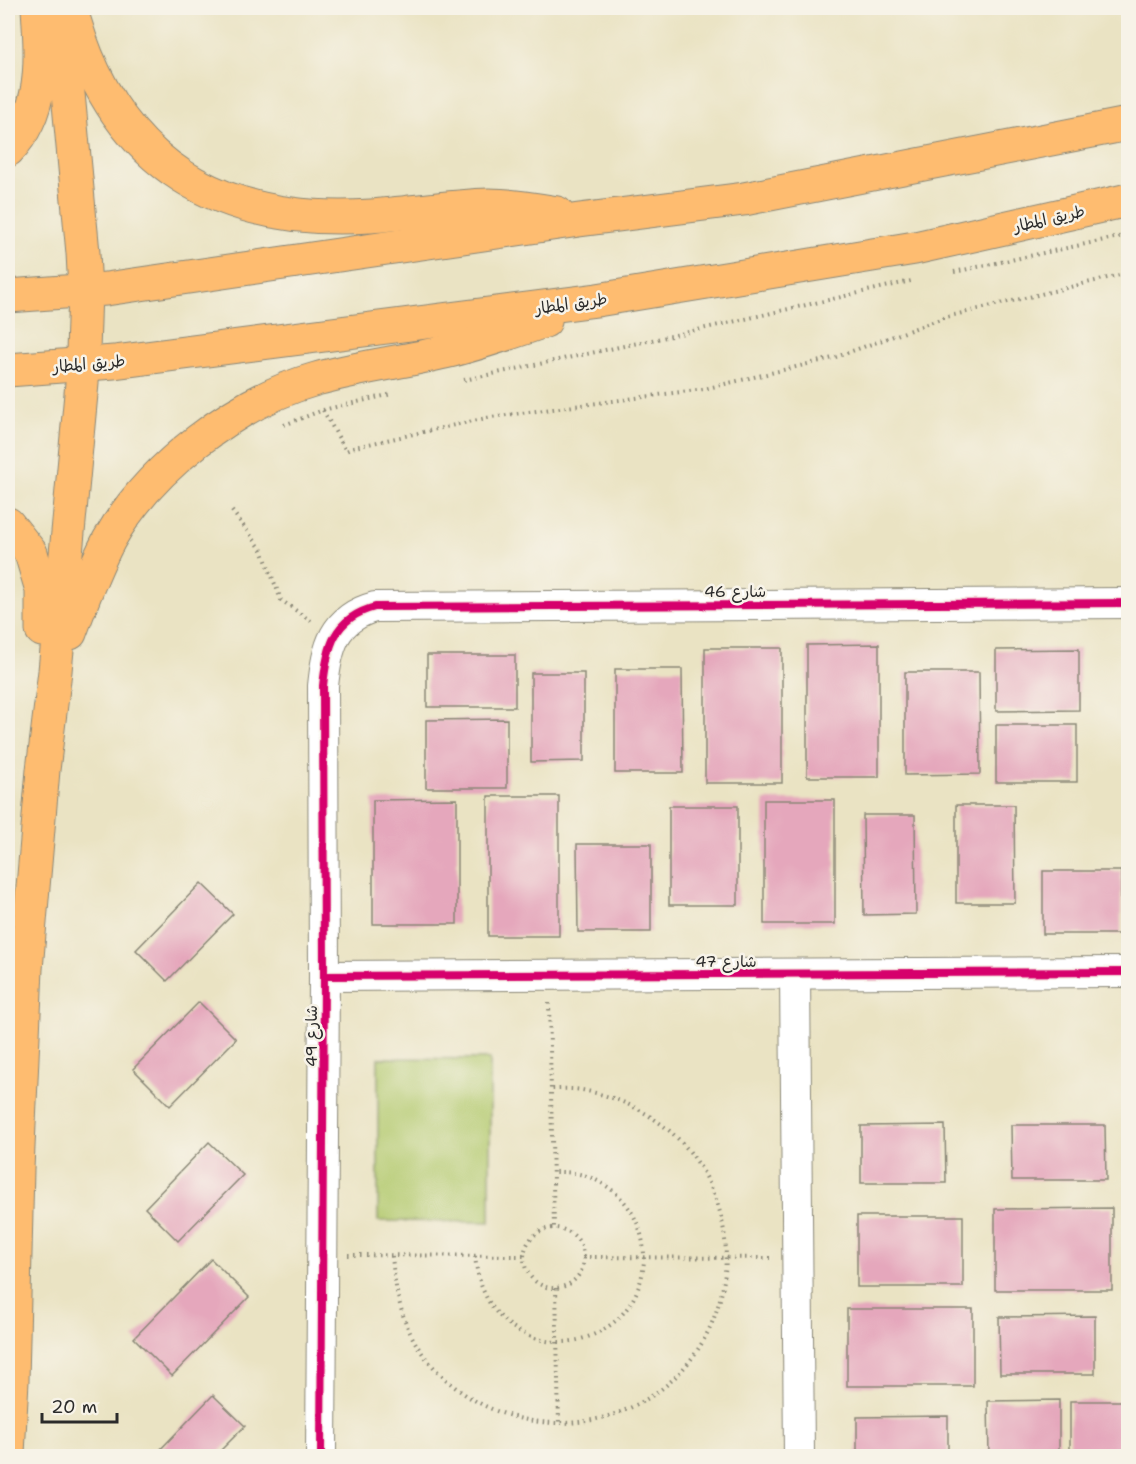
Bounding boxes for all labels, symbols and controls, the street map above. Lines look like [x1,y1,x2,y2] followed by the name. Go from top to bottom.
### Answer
[1009,200,1087,237] street label: طريق المطار
[532,288,608,319] street label: طريق المطار
[50,350,126,377] street label: طريق المطار
[704,581,766,603] street label: شارع 46
[695,951,757,973] street label: شارع 47
[301,1005,323,1067] street label: شارع 49
[42,1386,117,1424] scale bar
[51,1395,97,1419] text: 20 m

